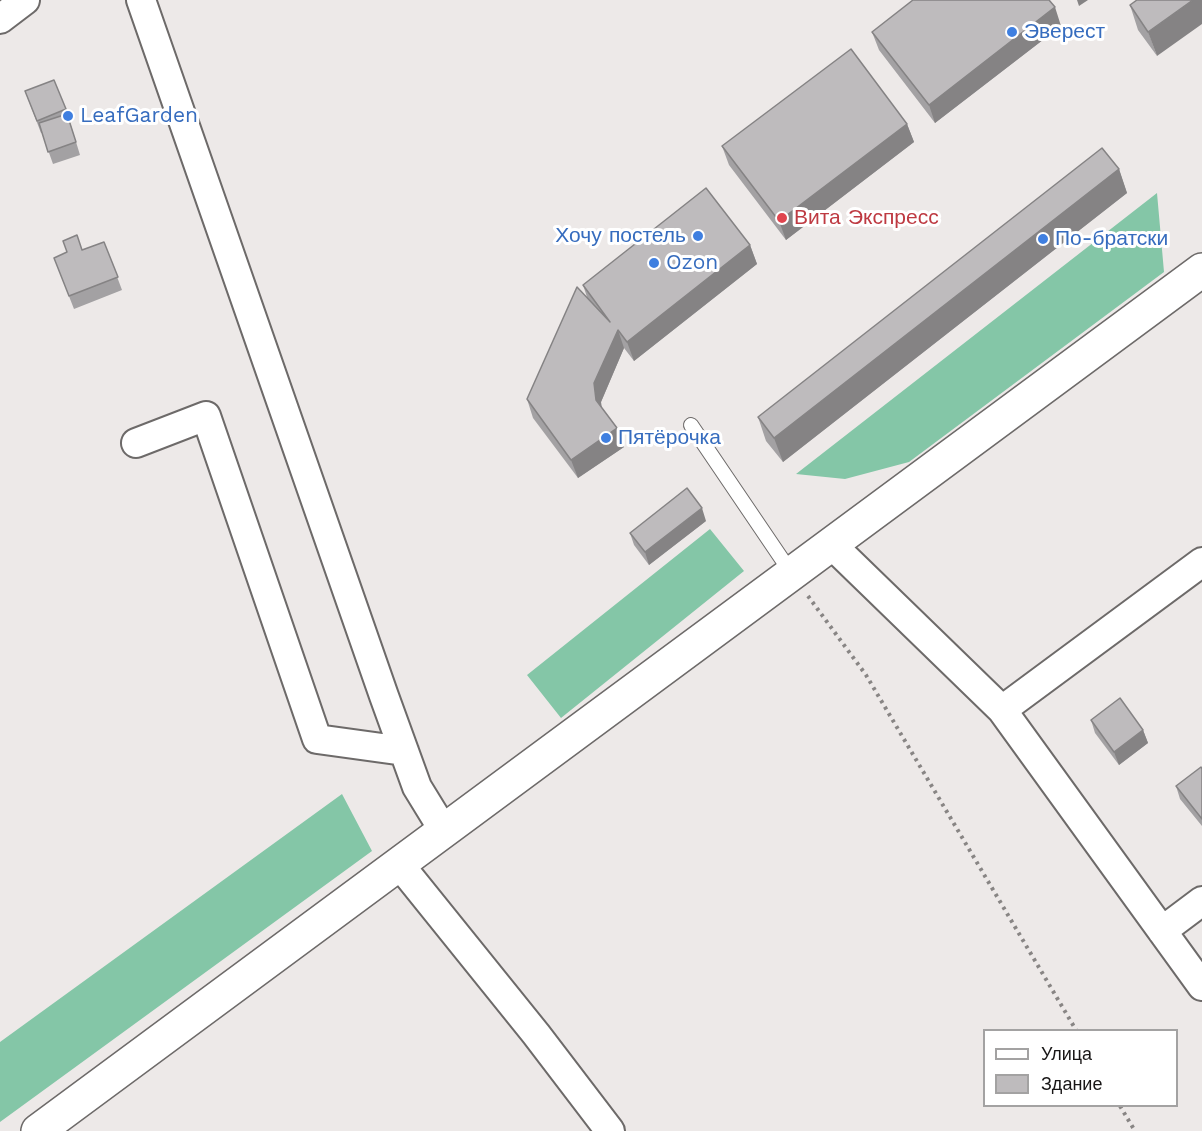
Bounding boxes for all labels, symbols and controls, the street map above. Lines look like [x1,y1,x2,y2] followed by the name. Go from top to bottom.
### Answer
[1024,19,1105,45] place label: Эверест
[1005,25,1019,39] marker: Эверест
[80,103,198,129] place label: LeafGarden
[61,109,75,123] marker: LeafGarden
[794,205,939,231] place label: Вита Экспресс
[775,211,789,225] marker: Вита Экспресс
[555,223,686,249] place label: Хочу постель
[1055,226,1168,252] place label: По-братски
[691,229,705,243] marker: Хочу постель
[1036,232,1050,246] marker: По-братски
[666,250,718,276] place label: Ozon
[647,256,661,270] marker: Ozon
[618,425,721,451] place label: Пятёрочка
[599,431,613,445] marker: Пятёрочка
[983,1029,1178,1107] legend
[1041,1043,1092,1064] text: Улица
[1041,1073,1102,1094] text: Здание

